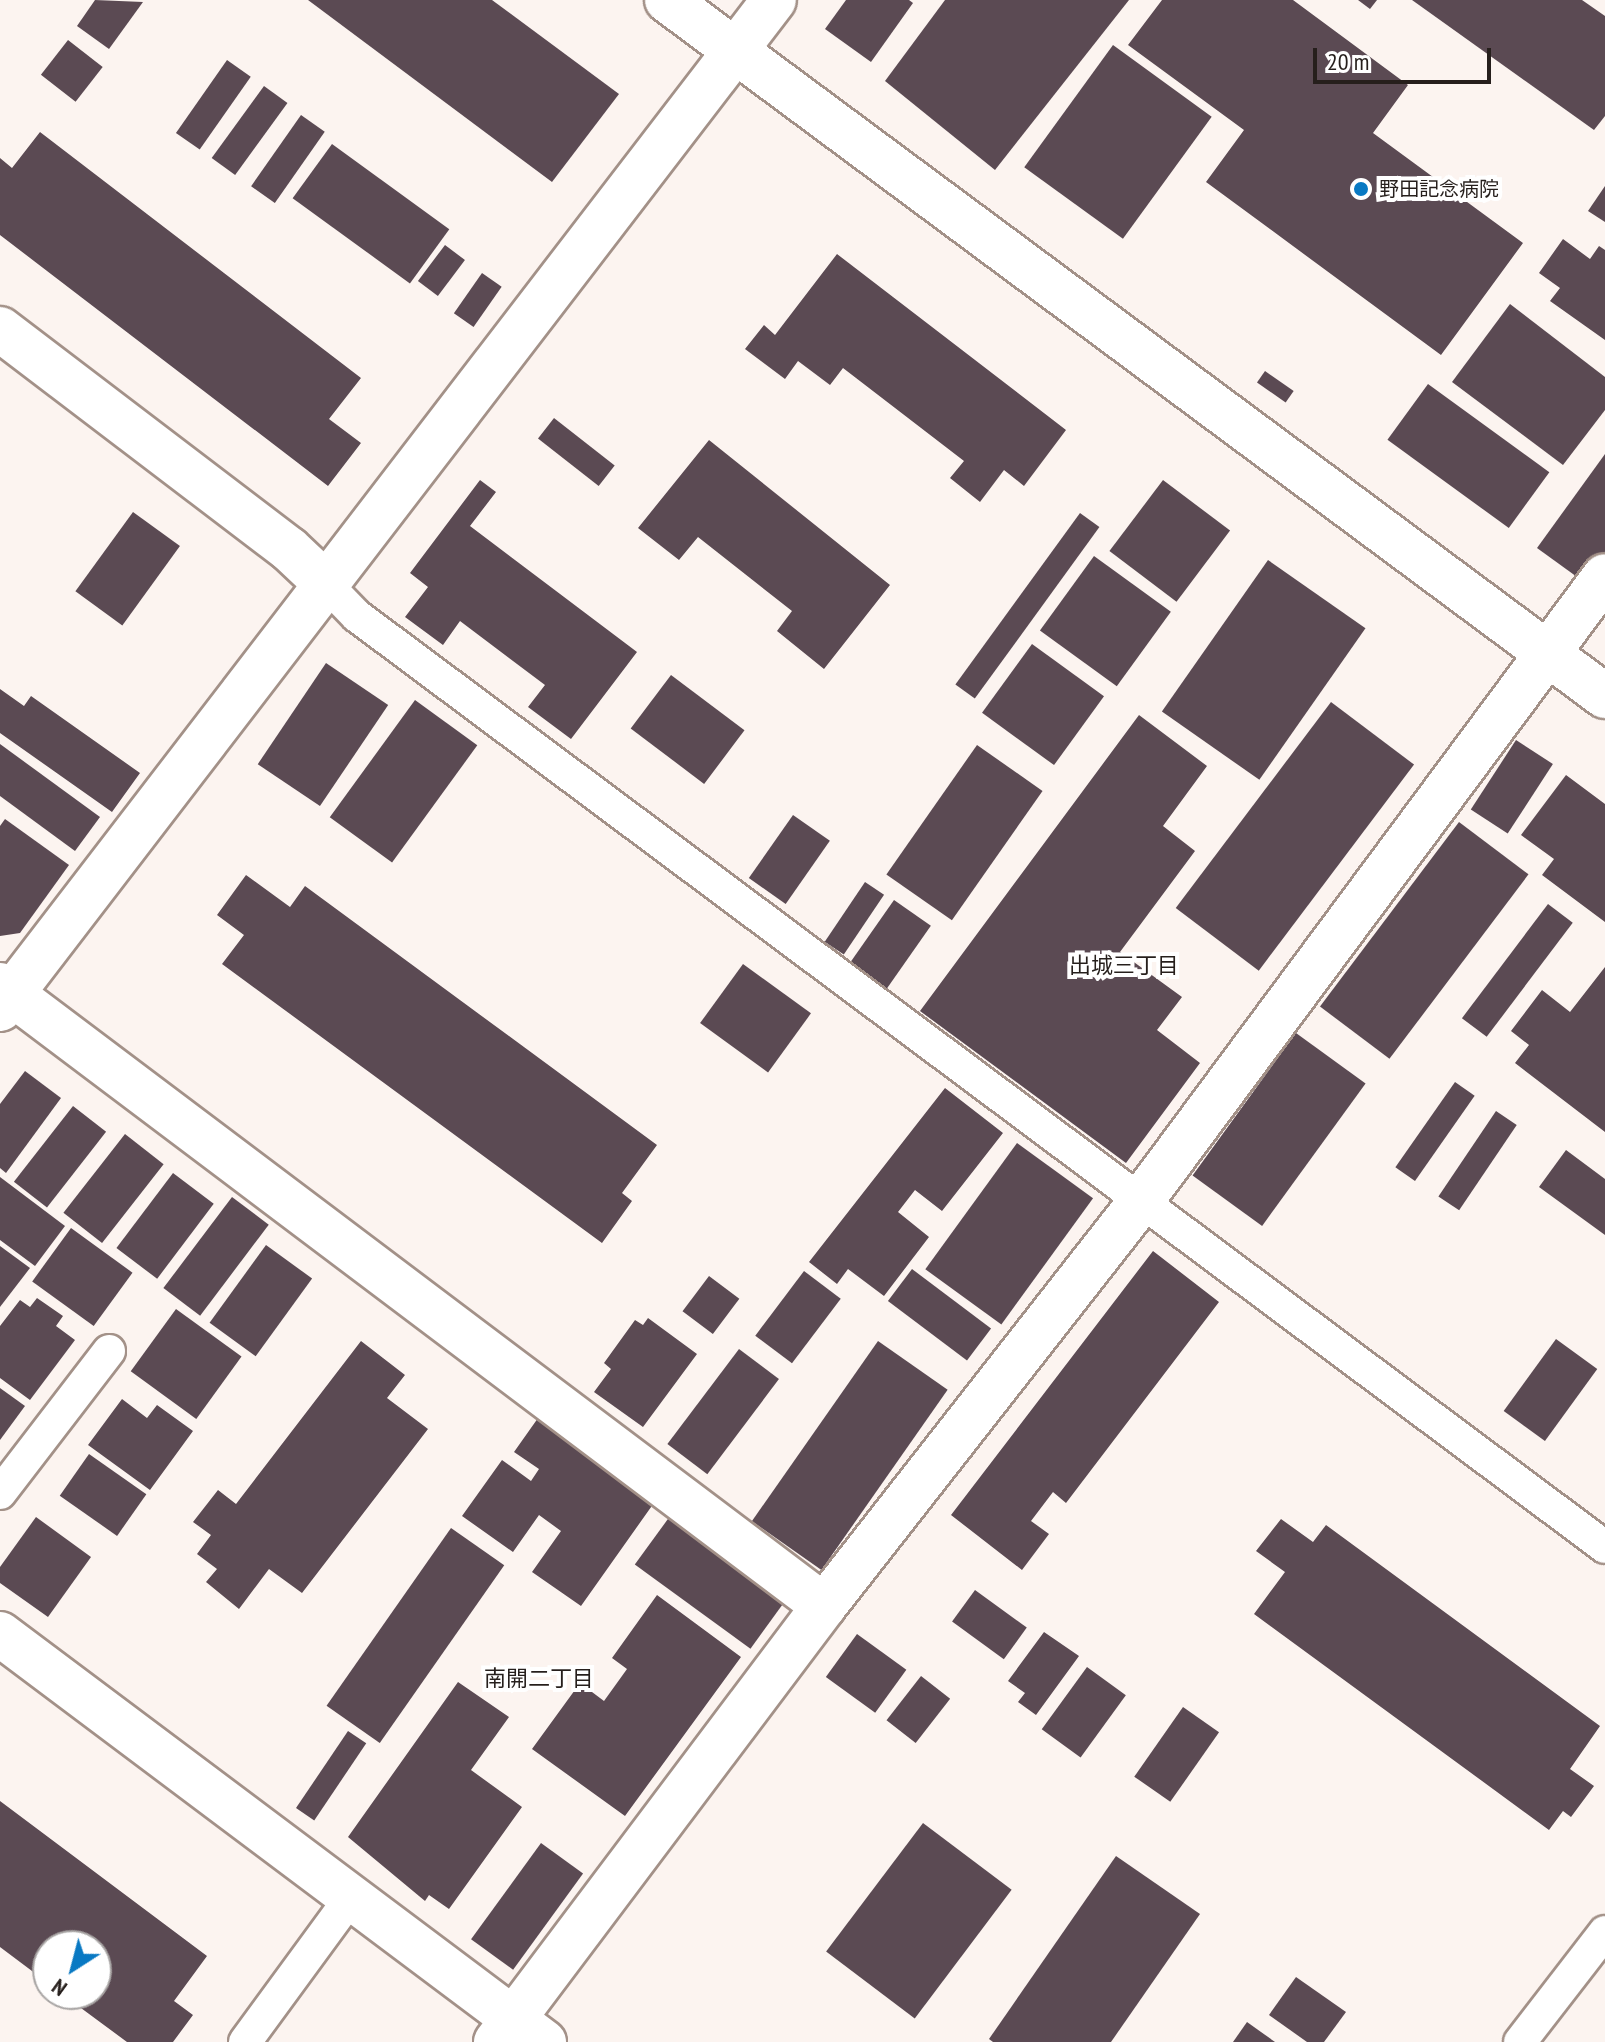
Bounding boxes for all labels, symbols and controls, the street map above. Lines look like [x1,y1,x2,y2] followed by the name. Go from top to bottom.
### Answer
[1317,32,1495,82] scale bar
[1327,46,1369,77] text: 20 m
[1379,177,1499,201] place label: 野田記念病院
[1350,178,1372,200] marker: 野田記念病院
[1069,953,1179,979] district label: 出城三丁目
[484,1666,594,1692] district label: 南開二丁目
[32,1930,112,2010] north arrow
[46,1973,72,2003] text: N

